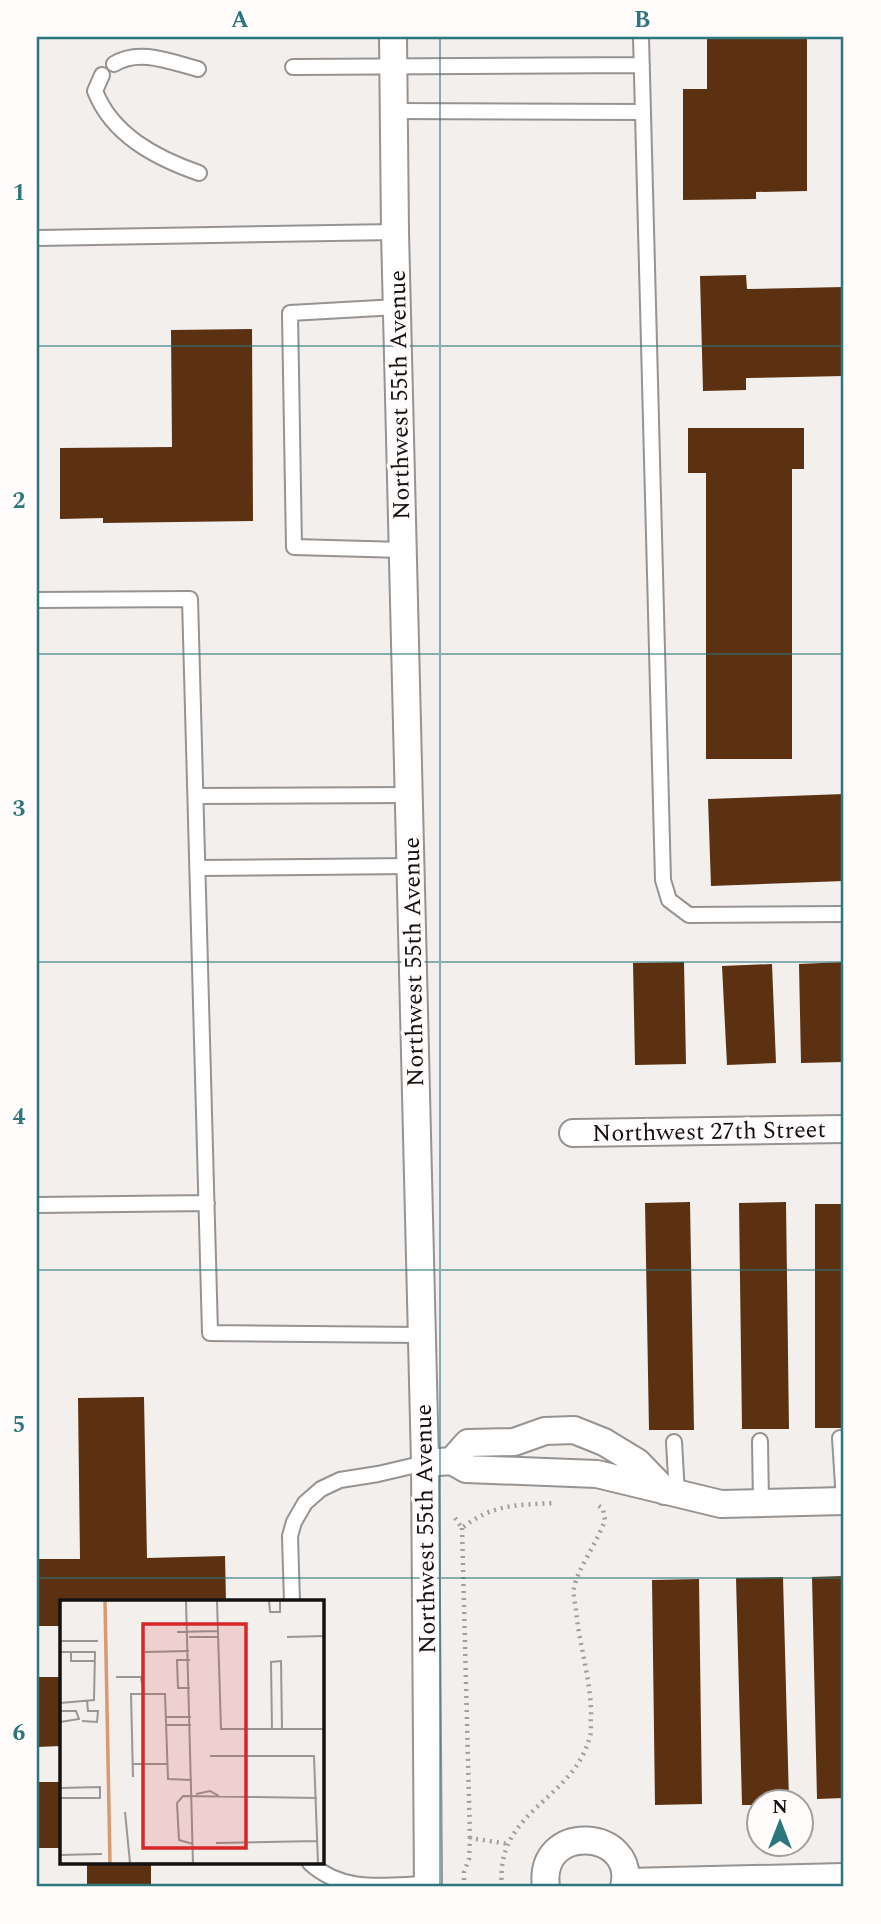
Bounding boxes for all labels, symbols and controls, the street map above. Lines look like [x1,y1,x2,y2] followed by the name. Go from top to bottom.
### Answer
[231,3,249,38] text: A
[634,3,650,38] text: B
[13,176,25,211] text: 1
[380,270,420,520] street label: Northwest 55th Avenue
[13,484,26,519] text: 2
[13,792,26,827] text: 3
[394,837,434,1087] street label: Northwest 55th Avenue
[13,1100,26,1135] text: 4
[592,1112,826,1152] street label: Northwest 27th Street
[406,1404,446,1654] street label: Northwest 55th Avenue
[13,1408,25,1443] text: 5
[60,1600,324,1864] inset map
[13,1716,26,1751] text: 6
[744,1787,814,1857] north arrow
[772,1793,788,1822] text: N

